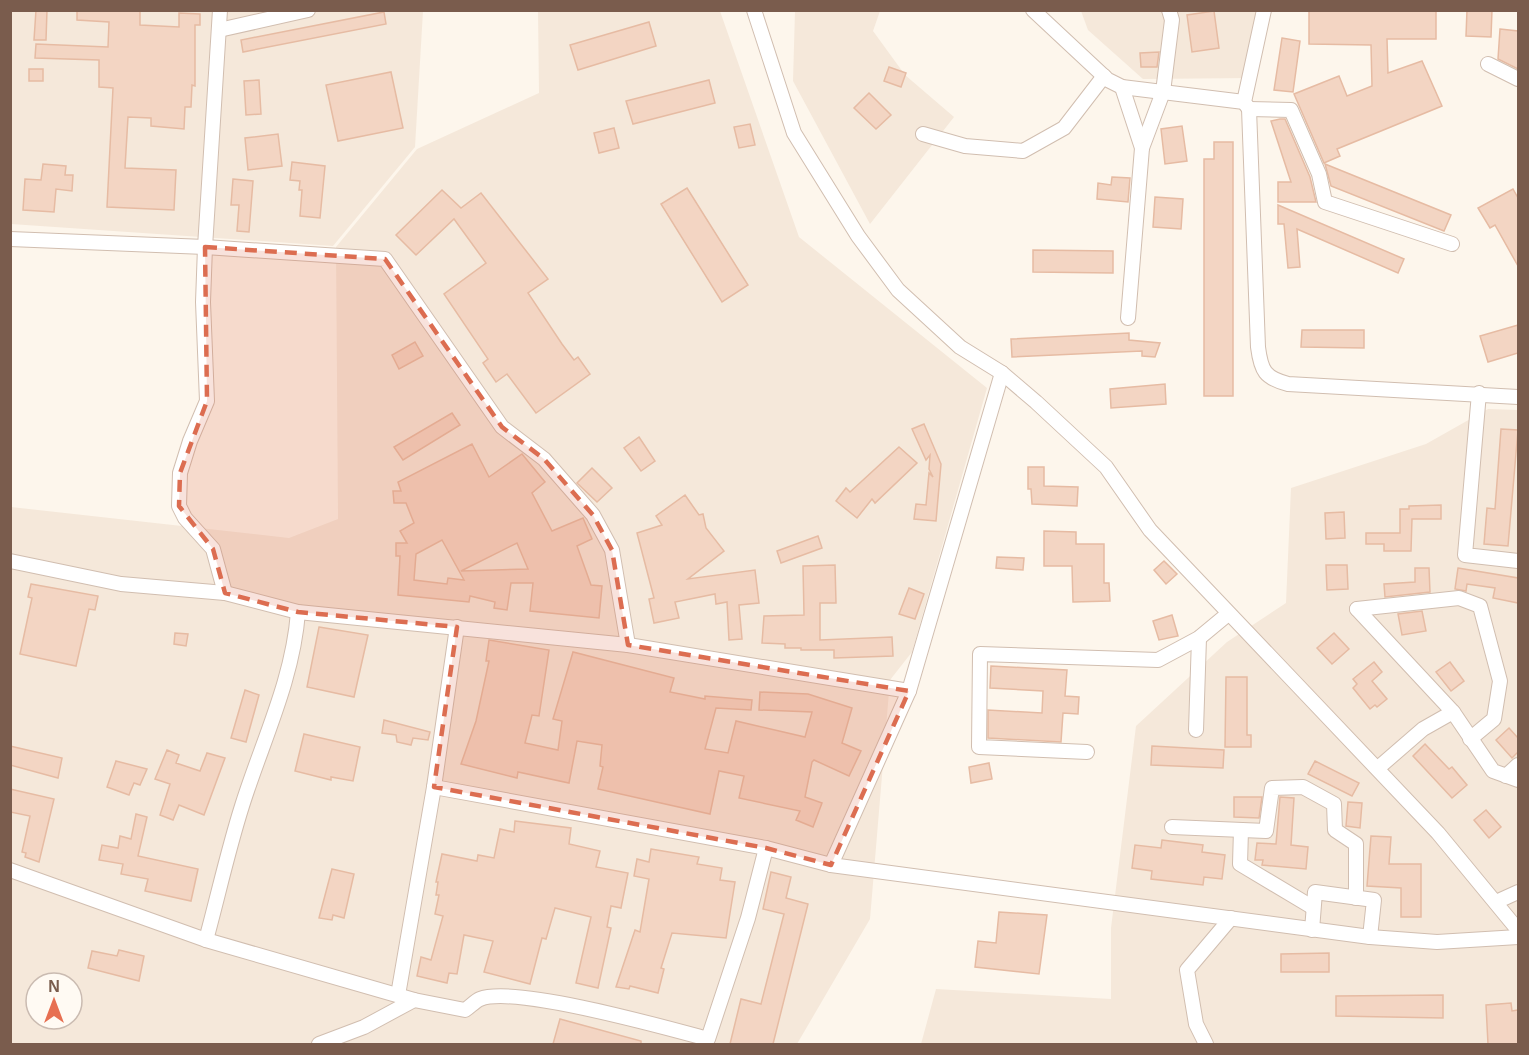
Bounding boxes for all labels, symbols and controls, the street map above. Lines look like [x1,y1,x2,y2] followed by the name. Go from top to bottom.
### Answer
[24,971,84,1031] north arrow
[48,978,60,995] text: N

